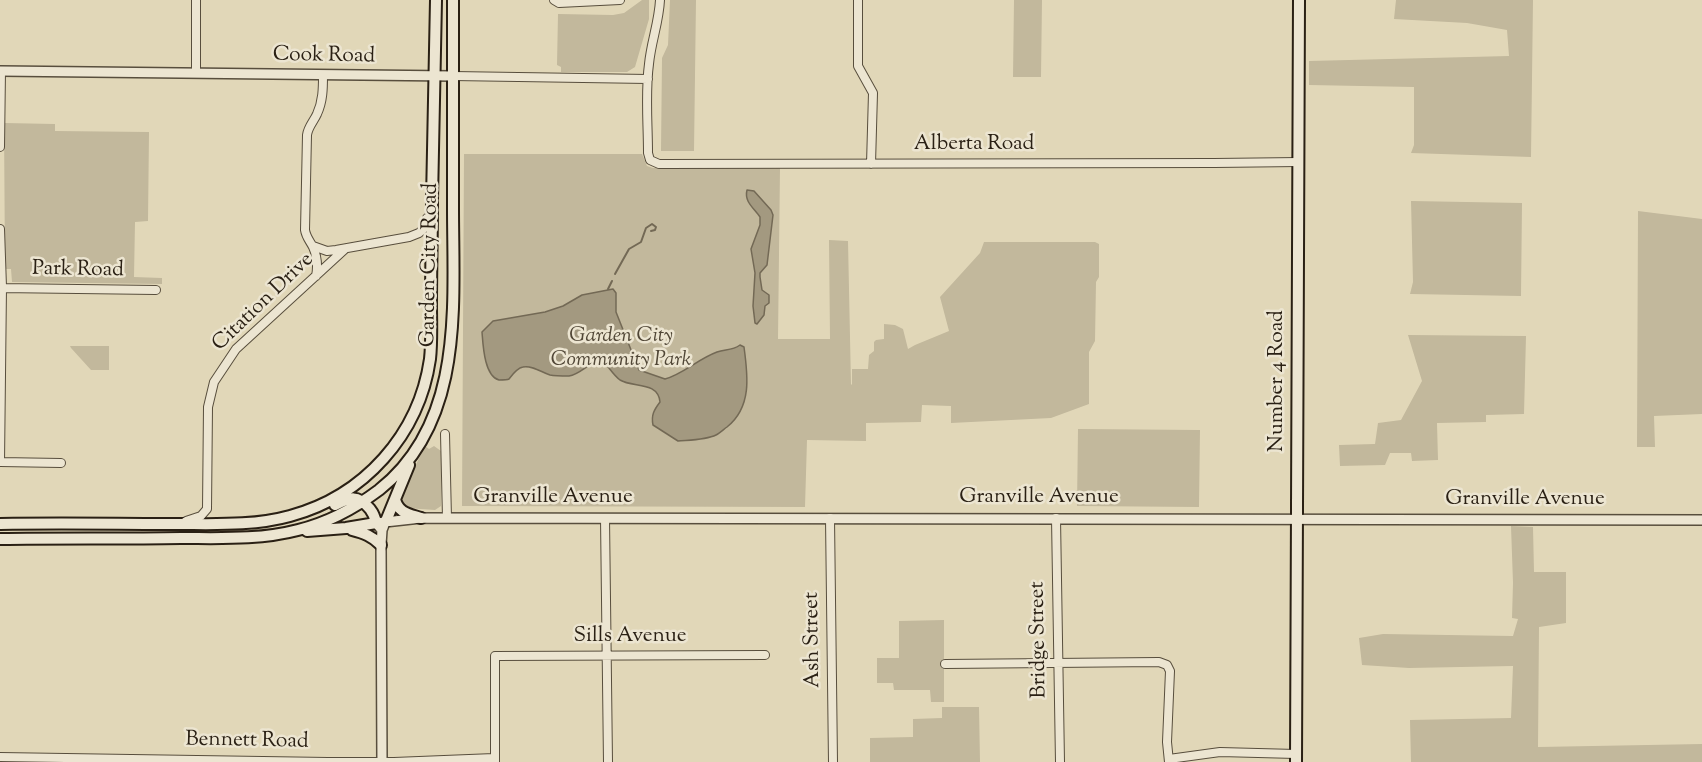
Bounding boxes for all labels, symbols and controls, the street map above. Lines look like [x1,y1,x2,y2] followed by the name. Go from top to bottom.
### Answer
[273,44,375,70] street label: Cook Road
[914,132,1034,158] street label: Alberta Road
[417,183,445,347] street label: Garden City Road
[208,248,320,358] street label: Citation Drive
[32,258,124,284] street label: Park Road
[1265,310,1291,452] street label: Number 4 Road
[551,324,691,374] park label: Garden City Community Park
[473,485,633,511] street label: Granville Avenue
[959,485,1119,511] street label: Granville Avenue
[1445,487,1605,513] street label: Granville Avenue
[1026,581,1054,699] street label: Bridge Street
[801,592,827,688] street label: Ash Street
[573,624,687,650] street label: Sills Avenue
[185,728,309,756] street label: Bennett Road

